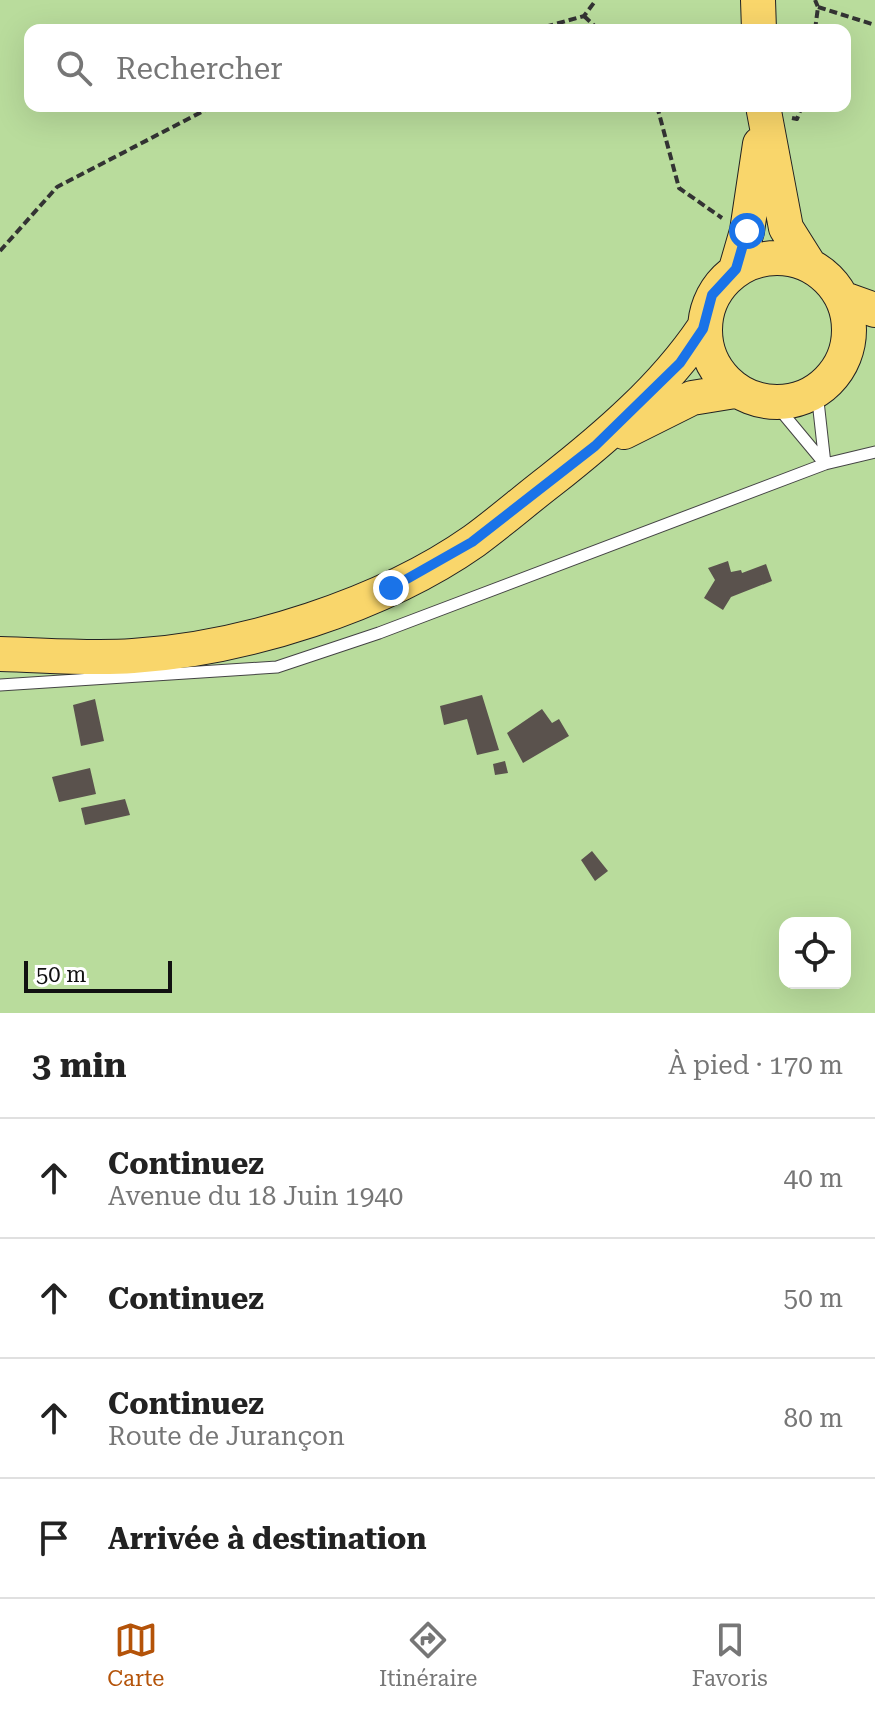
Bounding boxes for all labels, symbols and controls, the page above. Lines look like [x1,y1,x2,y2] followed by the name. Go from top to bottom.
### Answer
[24,24,851,112] search box
[52,46,96,90] icon: search
[116,51,283,86] text: Rechercher
[729,213,765,249] route start
[373,570,409,606] route end
[779,917,851,989] map controls
[779,917,851,989] button: locate
[24,957,172,993] scale bar
[36,962,86,987] text: 50 m
[32,1045,127,1085] text: 3 min
[668,1050,843,1080] text: À pied · 170 m
[108,1146,264,1181] text: Continuez
[32,1156,76,1200] icon: ahead
[784,1163,843,1193] text: 40 m
[108,1181,403,1211] text: Avenue du 18 Juin 1940
[32,1276,76,1320] icon: ahead
[108,1281,264,1316] text: Continuez
[784,1283,843,1313] text: 50 m
[108,1386,264,1421] text: Continuez
[32,1396,76,1440] icon: ahead
[784,1403,843,1433] text: 80 m
[108,1421,345,1451] text: Route de Jurançon
[32,1516,76,1560] icon: arrive
[108,1521,427,1556] text: Arrivée à destination
[107,1618,164,1691] tab: Carte
[379,1618,477,1691] tab: Itinéraire
[692,1618,768,1691] tab: Favoris

